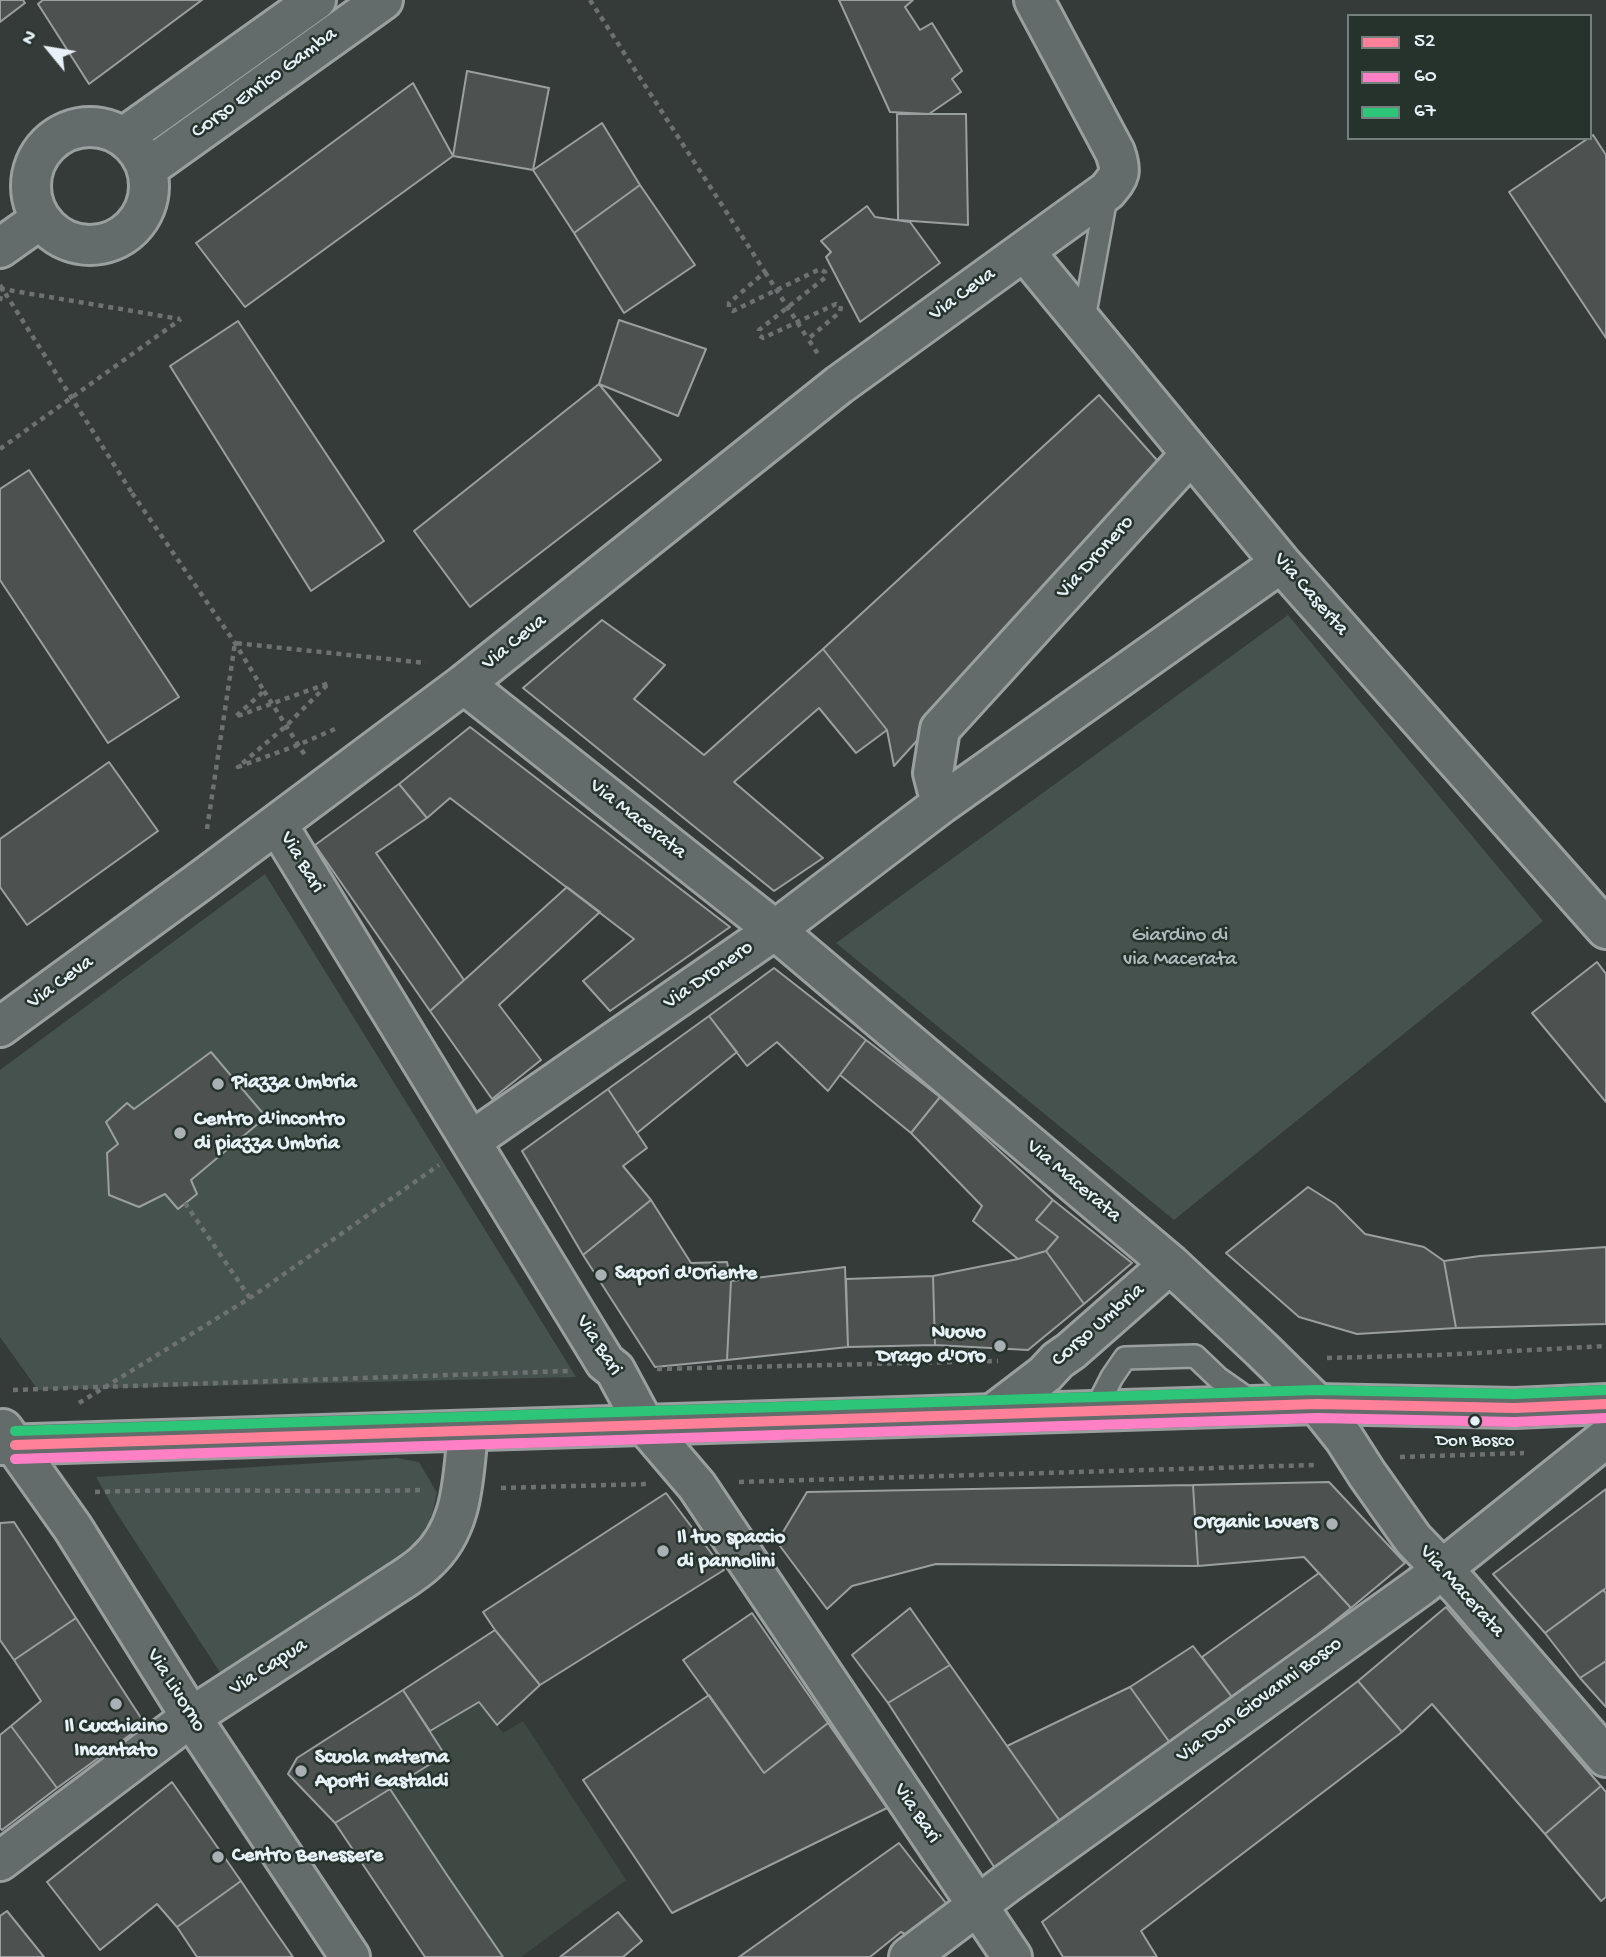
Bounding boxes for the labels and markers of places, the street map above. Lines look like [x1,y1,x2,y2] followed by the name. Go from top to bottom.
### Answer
[232,1071,357,1097] place label: Piazza Umbria
[210,1076,226,1092] marker: Piazza Umbria
[194,1108,345,1158] place label: Centro d'incontro di piazza Umbria
[172,1125,188,1141] marker: Centro d'incontro di piazza Umbria
[615,1262,757,1288] place label: Sapori d'Oriente
[593,1267,609,1283] marker: Sapori d'Oriente
[877,1321,986,1371] place label: Nuovo Drago d'Oro
[992,1338,1008,1354] marker: Nuovo Drago d'Oro
[1468,1414,1482,1428] marker: Don Bosco
[1436,1431,1514,1453] place label: Don Bosco
[1194,1511,1318,1537] place label: Organic Lovers
[1324,1516,1340,1532] marker: Organic Lovers
[677,1526,785,1576] place label: Il tuo spaccio di pannolini
[655,1543,671,1559] marker: Il tuo spaccio di pannolini
[108,1696,124,1712] marker: Il Cucchiaino Incantato
[64,1715,168,1765] place label: Il Cucchiaino Incantato
[315,1746,449,1796] place label: Scuola materna Aporti Gastaldi
[293,1763,309,1779] marker: Scuola materna Aporti Gastaldi
[232,1844,383,1870] place label: Centro Benessere
[210,1849,226,1865] marker: Centro Benessere

